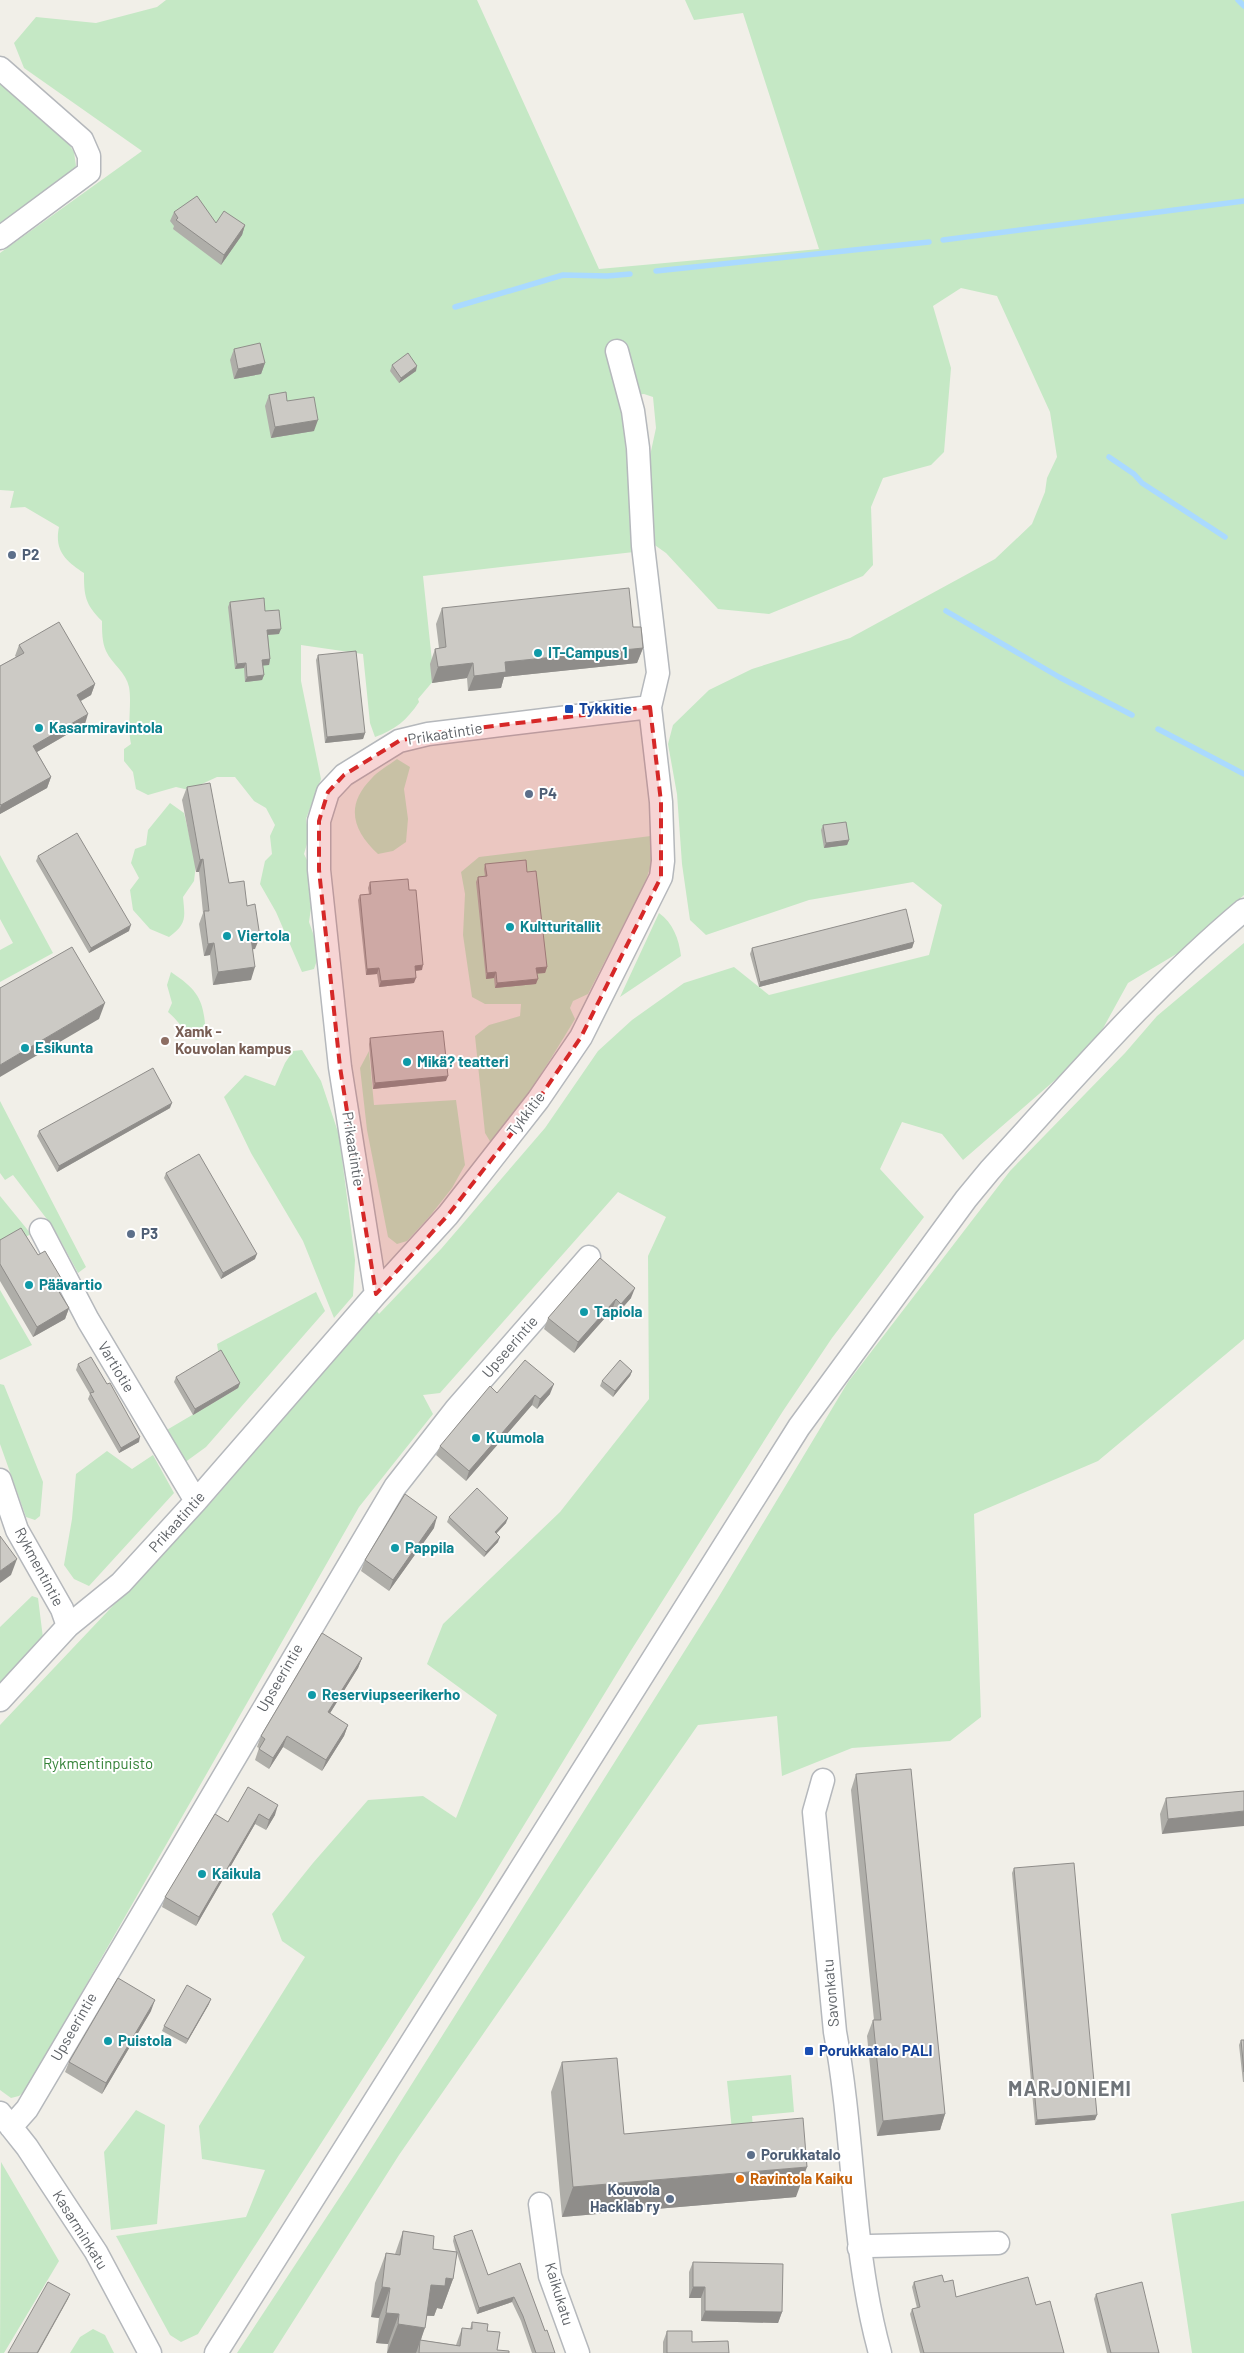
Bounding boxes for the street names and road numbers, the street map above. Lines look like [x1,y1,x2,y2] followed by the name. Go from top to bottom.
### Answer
[406,718,484,748] street label: Prikaatintie
[502,1088,548,1139] street label: Tykkitie
[339,1110,369,1188] street label: Prikaatintie
[478,1312,541,1381] street label: Upseerintie
[95,1338,139,1395] street label: Vartiotie
[144,1487,208,1555] street label: Prikaatintie
[12,1524,68,1609] street label: Rykmentintie
[252,1640,306,1715] street label: Upseerintie
[818,1958,842,2028] street label: Savonkatu
[46,1989,100,2064] street label: Upseerintie
[49,2187,112,2272] street label: Kasarminkatu
[542,2260,578,2327] street label: Kaikukatu

